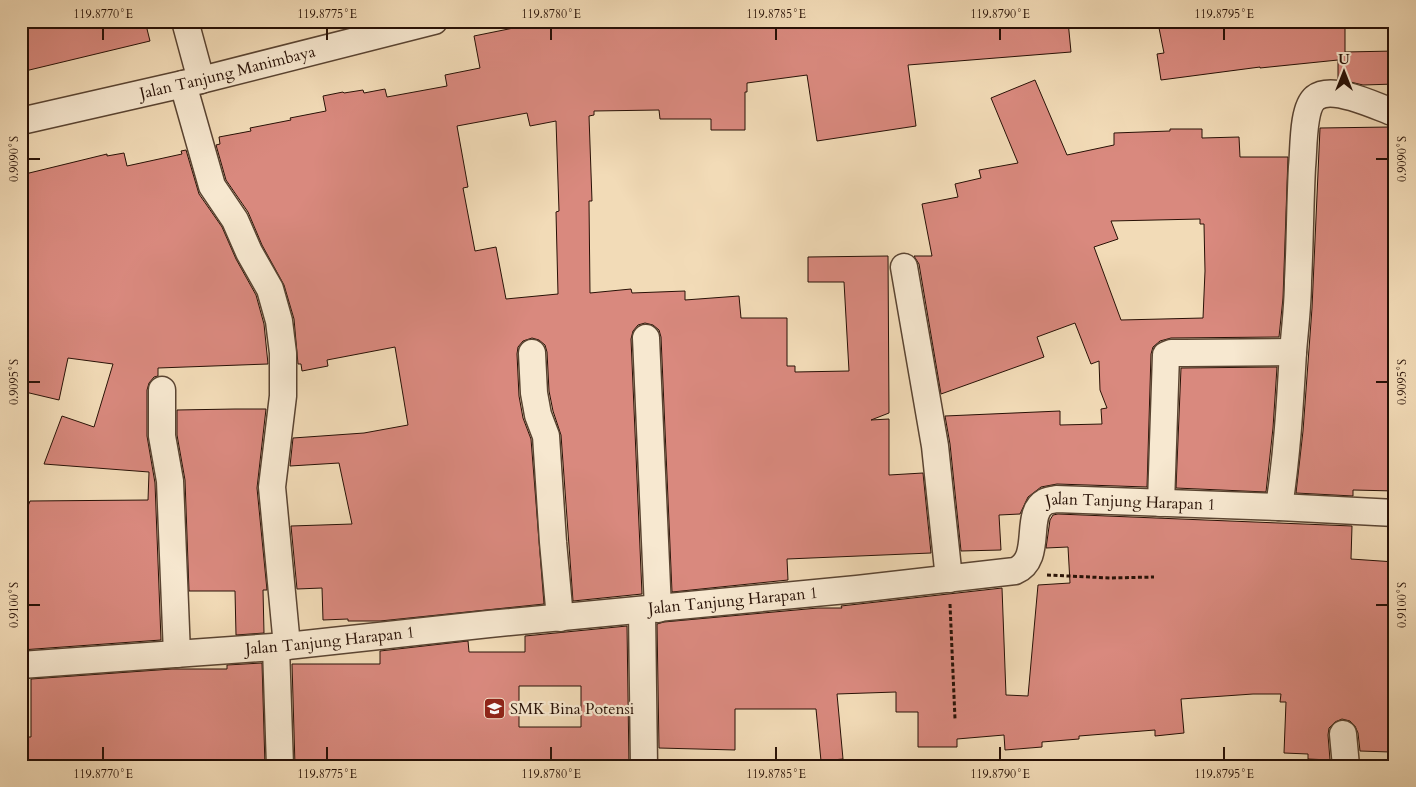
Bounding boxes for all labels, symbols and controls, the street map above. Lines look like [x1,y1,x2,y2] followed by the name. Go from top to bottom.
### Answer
[73,6,133,22] text: 119.8770°E
[297,6,357,22] text: 119.8775°E
[521,6,581,22] text: 119.8780°E
[746,6,806,22] text: 119.8785°E
[970,6,1030,22] text: 119.8790°E
[1194,6,1254,22] text: 119.8795°E
[135,40,318,105] street label: Jalan Tanjung Manimbaya
[1318,48,1368,98] north arrow
[1338,50,1350,69] text: U
[6,136,22,182] text: 0.9090°S
[1394,136,1410,182] text: 0.9090°S
[6,359,22,405] text: 0.9095°S
[1394,359,1410,405] text: 0.9095°S
[1041,488,1216,516] street label: Jalan Tanjung Harapan 1
[6,582,22,628] text: 0.9100°S
[645,582,819,620] street label: Jalan Tanjung Harapan 1
[1394,582,1410,628] text: 0.9100°S
[243,621,416,660] street label: Jalan Tanjung Harapan 1
[482,697,506,721] school or university icon: SMK Bina Potensi
[510,698,635,720] place label: SMK Bina Potensi
[73,766,133,782] text: 119.8770°E
[297,766,357,782] text: 119.8775°E
[521,766,581,782] text: 119.8780°E
[746,766,806,782] text: 119.8785°E
[970,766,1030,782] text: 119.8790°E
[1194,766,1254,782] text: 119.8795°E

